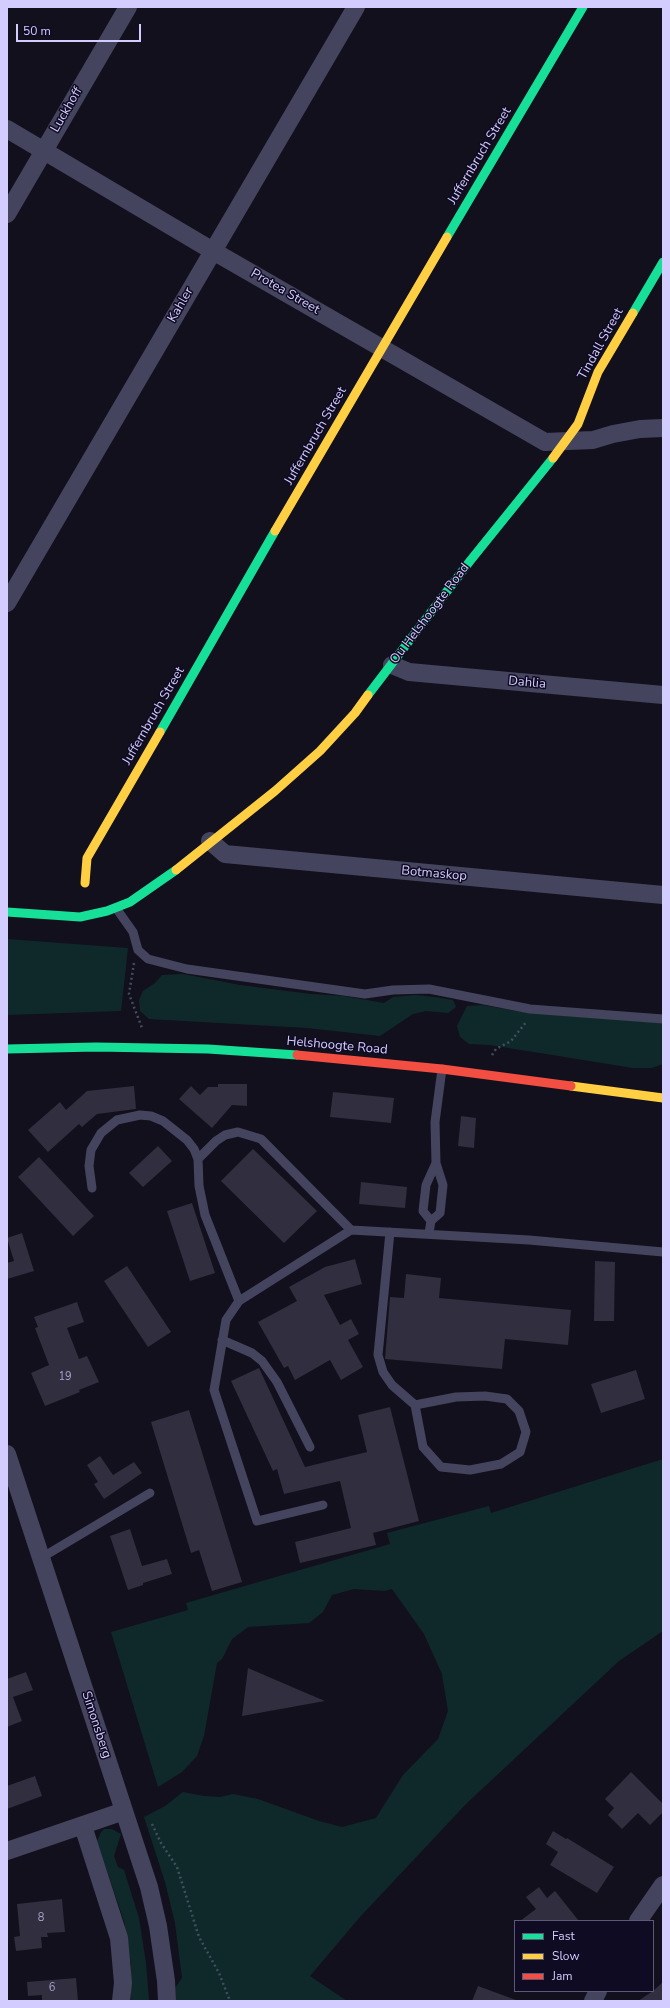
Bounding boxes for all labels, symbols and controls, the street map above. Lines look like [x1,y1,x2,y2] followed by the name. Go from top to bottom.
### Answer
[18,16,143,42] scale bar
[23,23,51,39] text: 50 m
[48,85,86,135] street label: Luckhoff
[445,105,515,207] street label: Juffernbruch Street
[248,266,322,318] street label: Protea Street
[165,285,197,325] street label: Kahler
[575,306,627,382] street label: Tindall Street
[282,384,350,488] street label: Juffernbruch Street
[387,561,473,667] street label: Ou Helshoogte Road
[120,664,188,768] street label: Juffernbruch Street
[508,674,546,692] street label: Dahlia
[400,863,468,885] street label: Botmaskop
[286,1034,388,1058] street label: Helshoogte Road
[58,1370,72,1384] house number: 19
[78,1689,114,1761] street label: Simonsberg
[38,1911,44,1925] house number: 8
[514,1920,654,1992] legend
[552,1928,575,1944] text: Fast
[552,1948,580,1964] text: Slow
[552,1968,573,1984] text: Jam
[49,1981,55,1995] house number: 6

